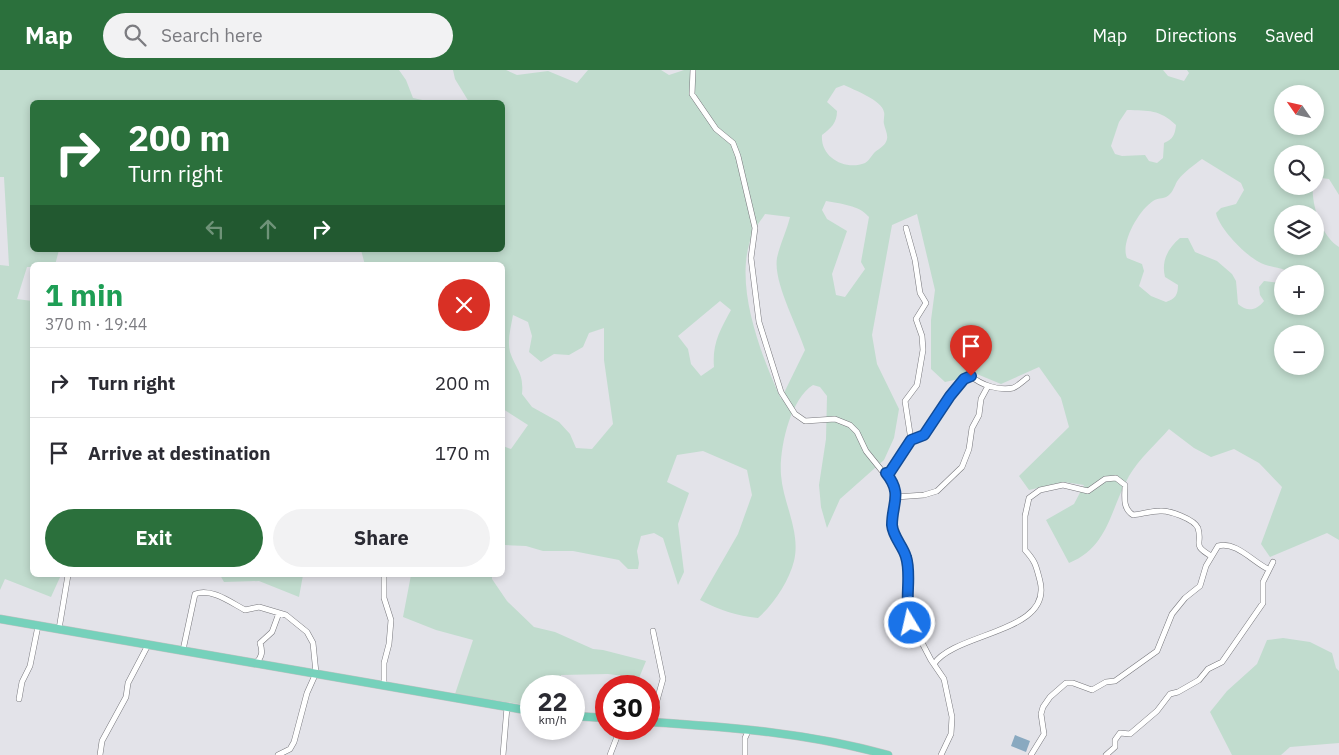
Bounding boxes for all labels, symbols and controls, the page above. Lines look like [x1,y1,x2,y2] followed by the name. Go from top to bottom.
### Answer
[103,13,453,58] search box
[25,19,73,51] text: Map
[121,21,149,49] icon: search
[161,23,263,47] text: Search here
[1092,24,1127,47] text: Map
[1155,24,1237,47] text: Directions
[1265,24,1314,47] text: Saved
[1274,85,1324,135] north arrow
[1274,85,1324,375] map controls
[128,115,231,161] text: 200 m
[45,120,110,185] icon: right
[1274,145,1324,195] button: search
[128,159,223,188] text: Turn right
[1274,205,1324,255] button: layers
[201,215,229,243] icon: left
[254,215,282,243] icon: ahead
[307,215,335,243] icon: right
[1274,265,1324,315] button: +
[45,275,123,314] text: 1 min
[438,279,490,331] button: close
[45,314,147,334] text: 370 m · 19:44
[950,325,992,376] pin
[1274,325,1324,375] button: −
[957,332,985,360] icon: arrive
[45,369,73,397] icon: right
[88,371,175,395] text: Turn right
[435,371,490,395] text: 200 m
[45,439,73,467] icon: arrive
[88,441,271,465] text: Arrive at destination
[435,441,490,465] text: 170 m
[45,509,263,567] button: Exit
[273,509,490,567] button: Share
[883,596,935,648] position arrow
[595,675,660,740] speed limit sign: 30
[537,685,568,718] text: 22
[538,712,567,727] text: km/h

